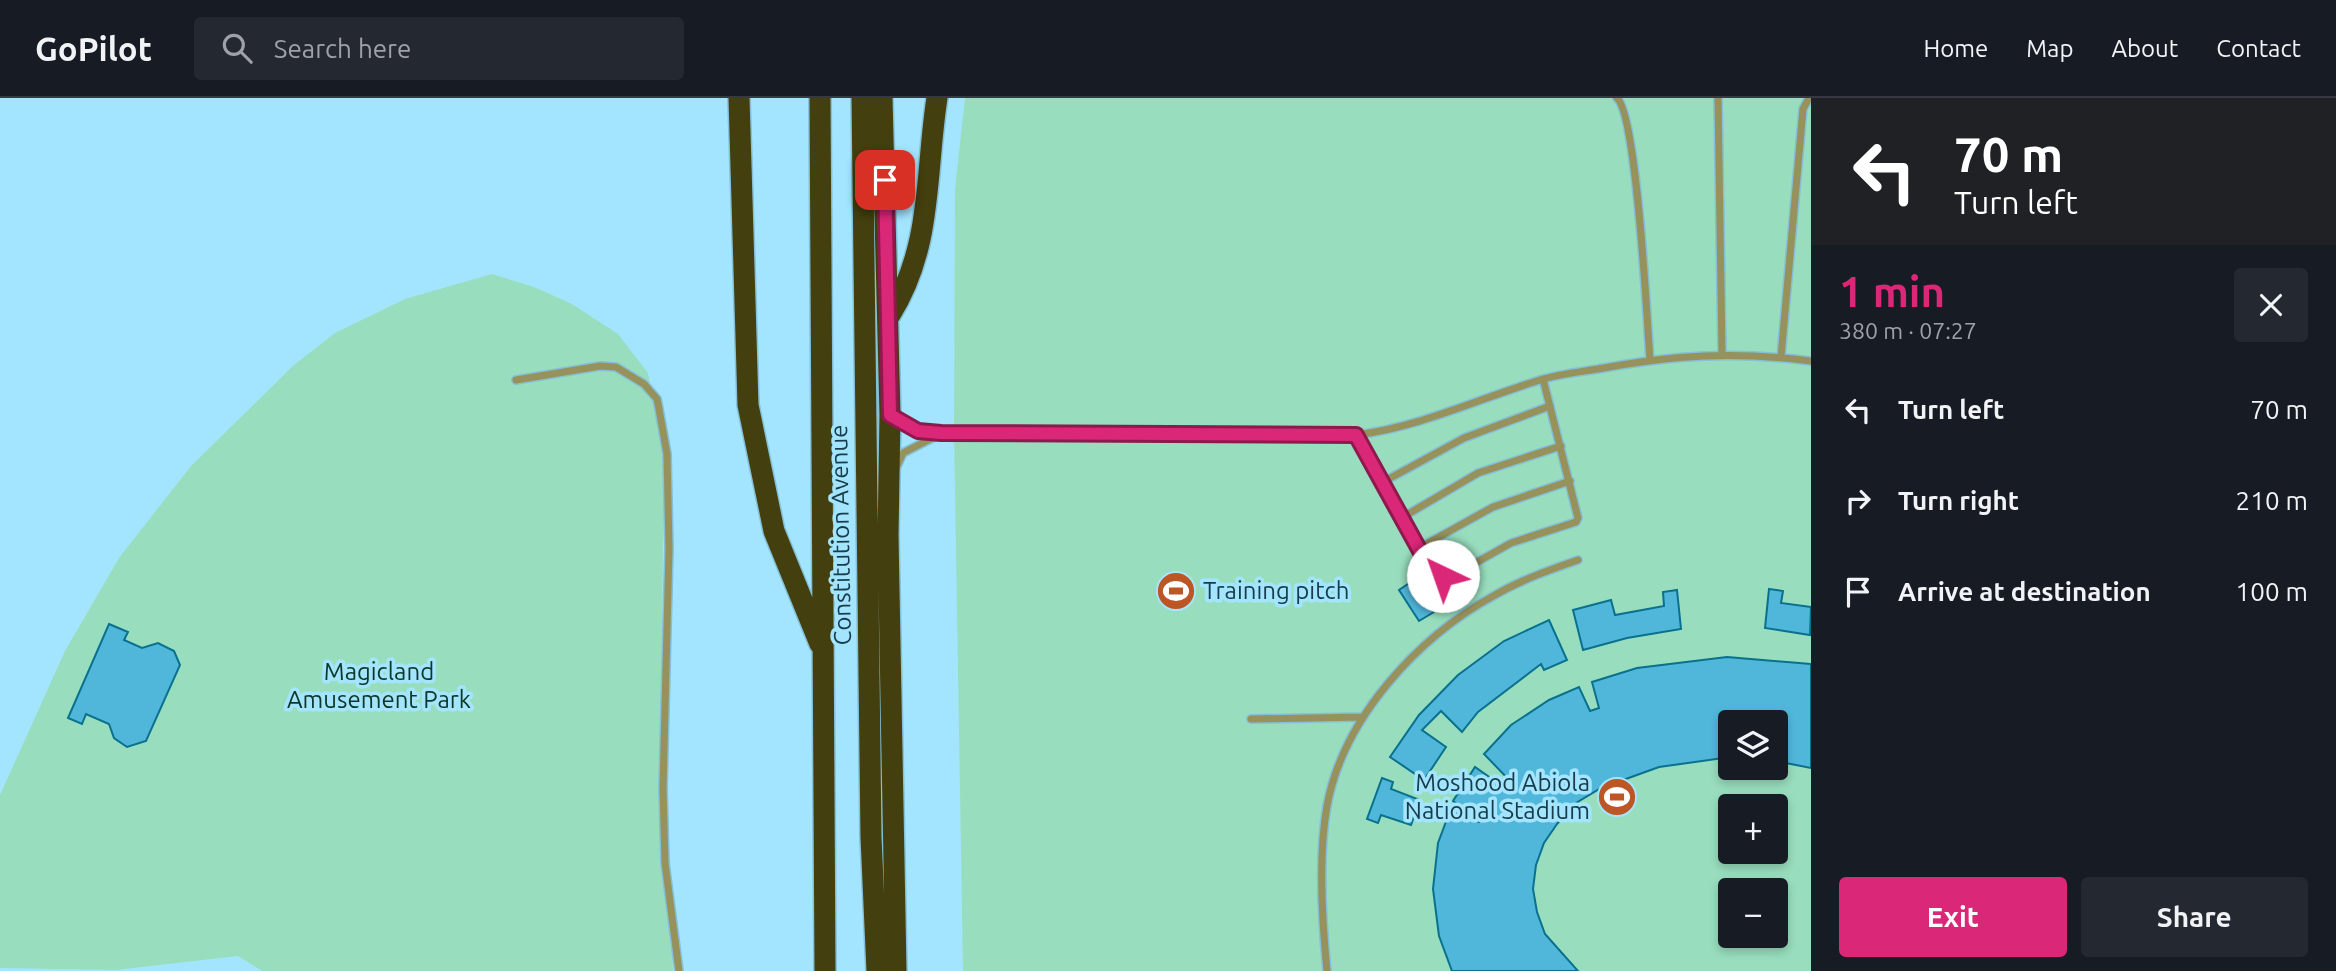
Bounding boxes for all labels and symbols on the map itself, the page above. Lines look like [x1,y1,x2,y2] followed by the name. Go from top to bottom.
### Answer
[855,150,915,210] pin
[825,424,856,646] street label: Constitution Avenue
[1406,539,1480,613] position arrow
[1155,570,1197,612] sports icon: Training pitch
[1203,577,1349,604] place label: Training pitch
[287,658,471,713] park label: Magicland Amusement Park
[1405,769,1590,824] place label: Moshood Abiola National Stadium
[1596,776,1638,818] sports icon: Moshood Abiola National Stadium

